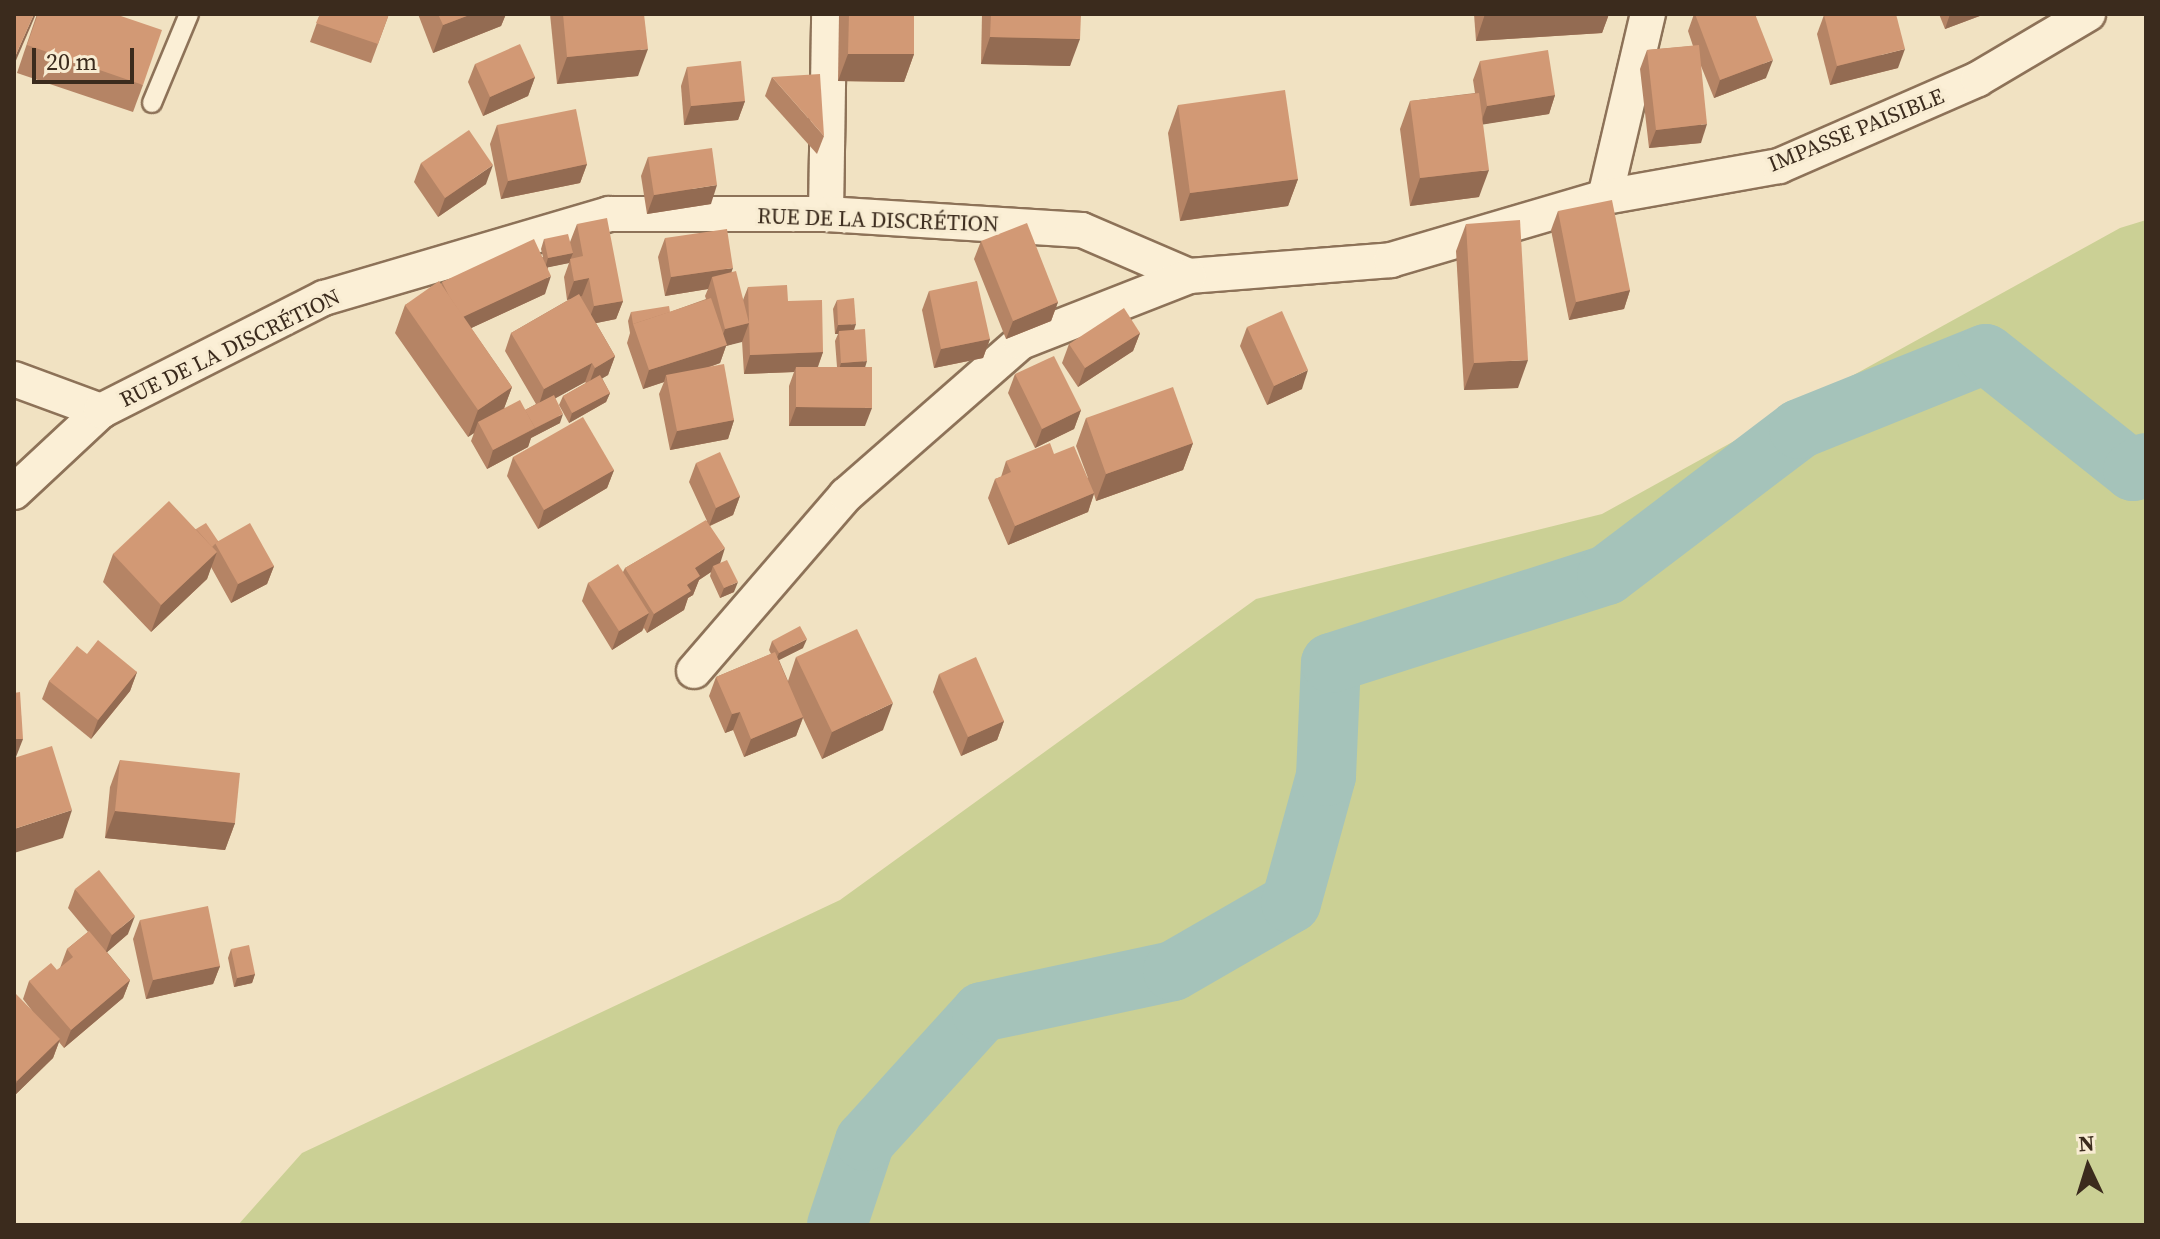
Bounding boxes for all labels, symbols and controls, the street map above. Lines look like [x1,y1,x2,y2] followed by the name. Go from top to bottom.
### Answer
[36,32,138,82] scale bar
[46,45,97,78] text: 20 m
[1764,83,1948,177] street label: IMPASSE PAISIBLE
[757,203,999,237] street label: RUE DE LA DISCRÉTION
[116,283,344,413] street label: RUE DE LA DISCRÉTION
[2048,1127,2128,1207] north arrow
[2077,1128,2095,1159] text: N

